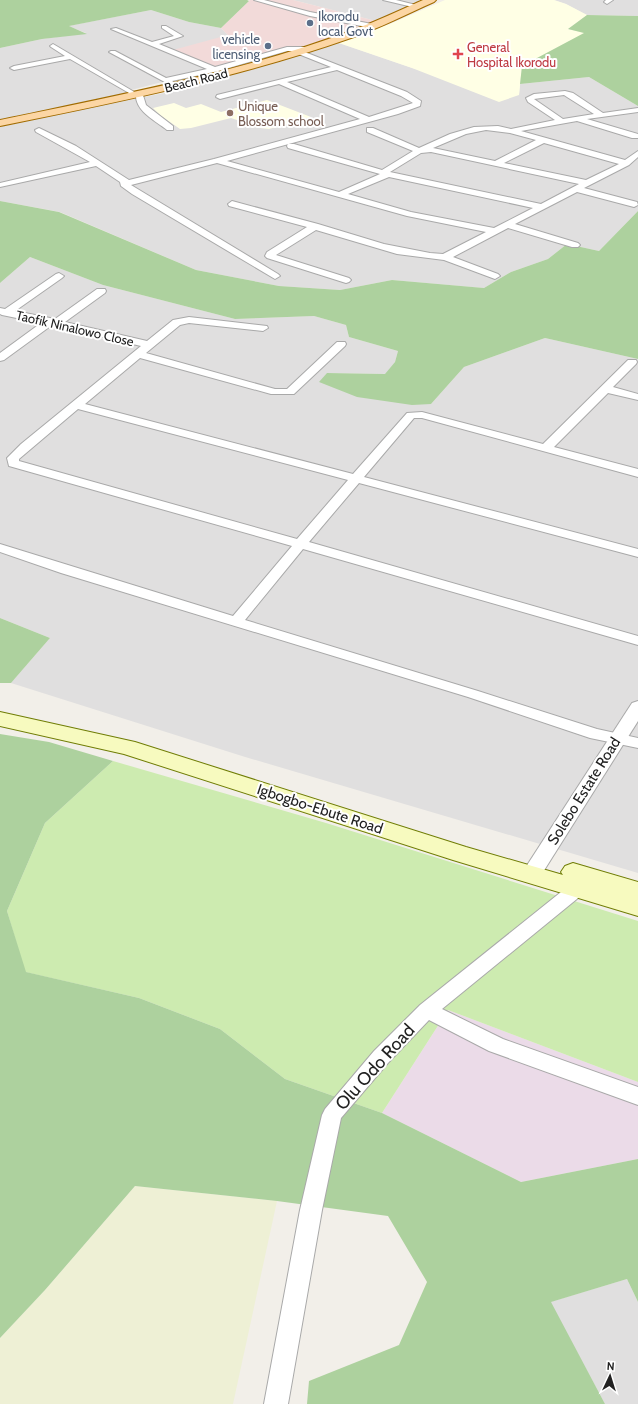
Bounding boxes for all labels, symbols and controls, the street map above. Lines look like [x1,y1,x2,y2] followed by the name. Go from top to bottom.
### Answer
[318,8,373,39] place label: Ikorodu local Govt
[305,18,315,28] marker: Ikorodu local Govt
[213,31,261,62] place label: vehicle licensing
[467,39,556,70] place label: General Hospital Ikorodu
[263,41,273,51] marker: vehicle licensing
[452,48,464,60] marker: General Hospital Ikorodu
[163,64,229,96] street label: Beach Road
[238,98,324,129] place label: Unique Blossom school
[225,108,235,118] marker: Unique Blossom school
[15,307,136,349] street label: Taofik Ninalowo Close
[544,734,624,848] street label: Solebo Estate Road
[255,780,385,838] street label: Igbogbo-Ebute Road
[331,1019,419,1115] street label: Olu Odo Road
[590,1356,630,1396] north arrow
[606,1359,615,1373] text: N

